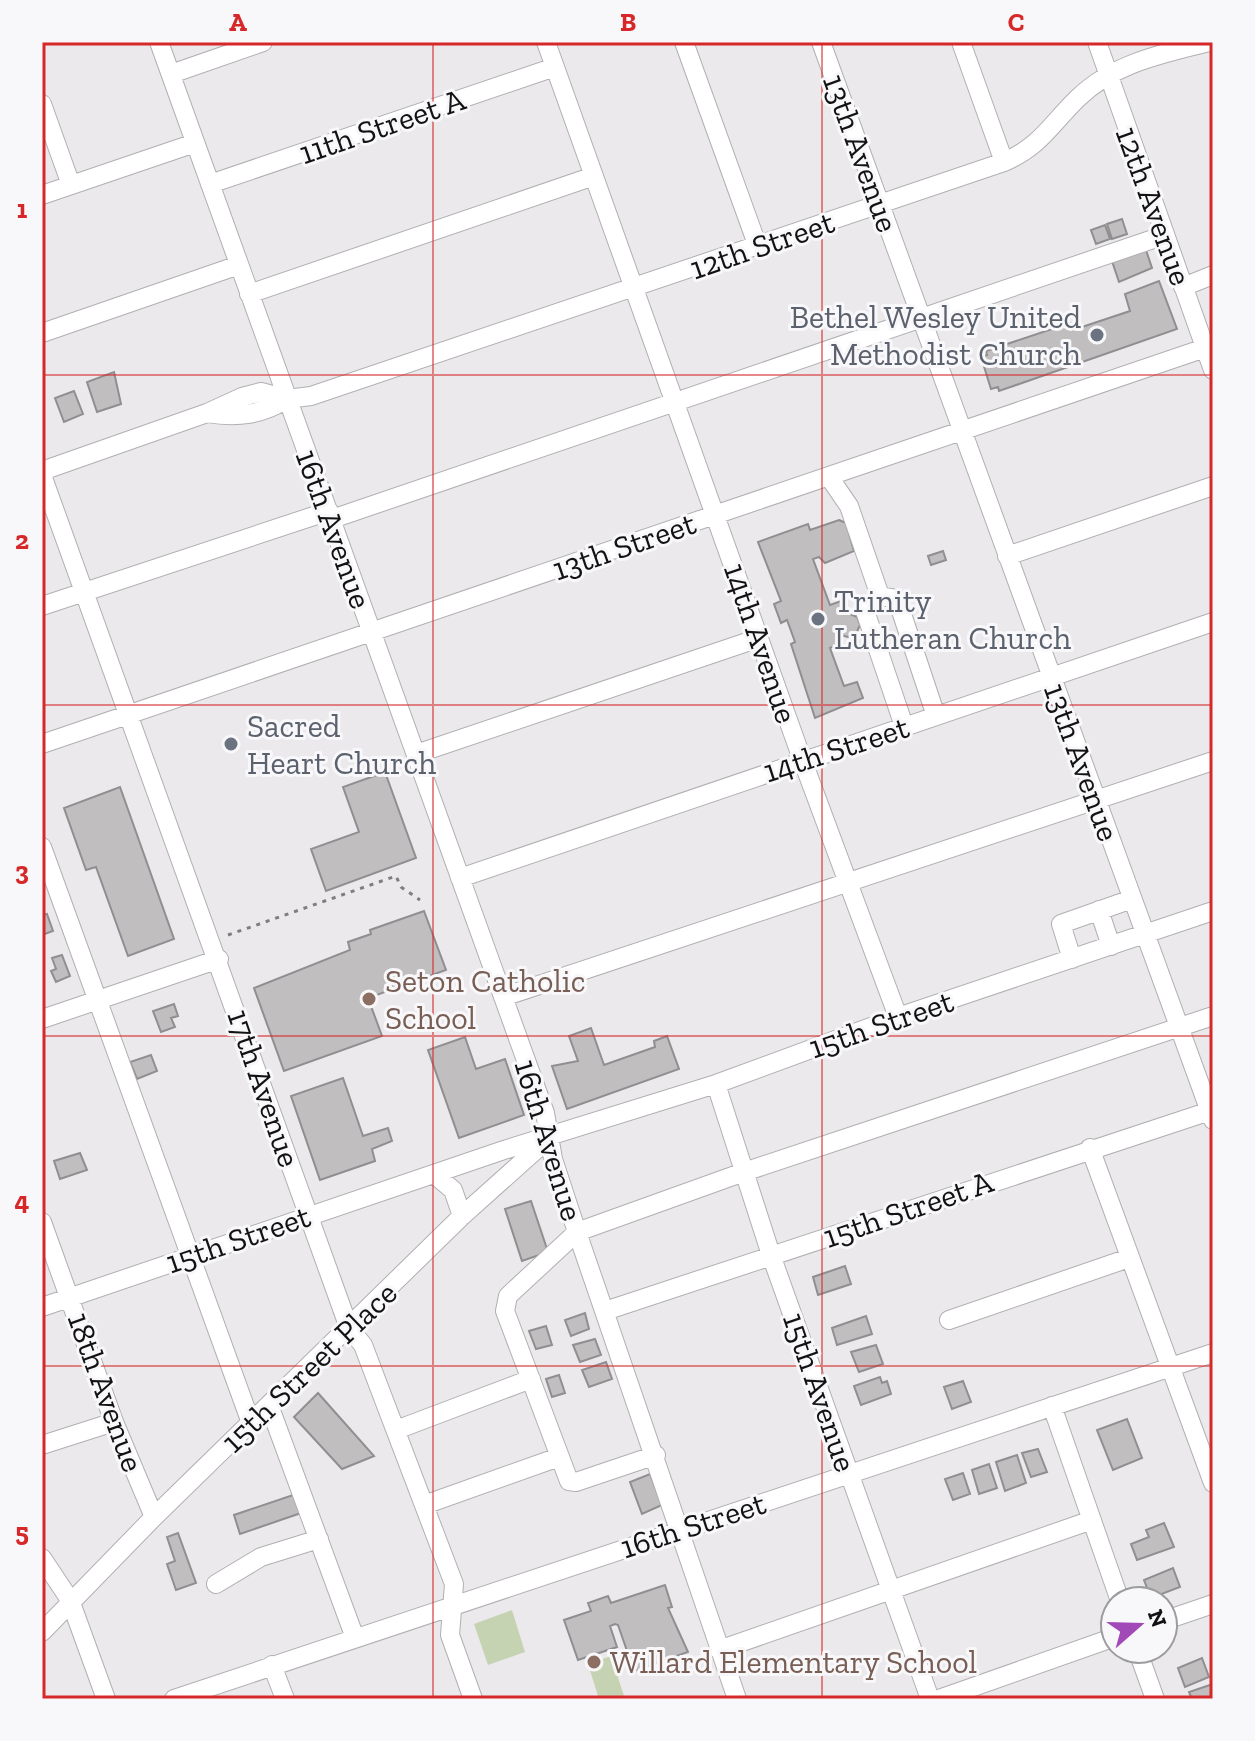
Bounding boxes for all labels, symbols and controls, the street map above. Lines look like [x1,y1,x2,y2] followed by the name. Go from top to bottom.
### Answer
[229,6,247,38] text: A
[620,6,636,38] text: B
[1008,6,1024,38] text: C
[815,69,907,237] street label: 13th Avenue
[294,80,470,172] street label: 11th Street A
[1108,122,1200,290] street label: 12th Avenue
[17,193,28,225] text: 1
[685,203,839,287] street label: 12th Street
[790,298,1081,373] place label: Bethel Wesley United Methodist Church
[1088,326,1106,344] marker: Bethel Wesley United Methodist Church
[288,444,380,614] street label: 16th Avenue
[547,504,701,588] street label: 13th Street
[15,524,29,556] text: 2
[716,558,806,728] street label: 14th Avenue
[834,582,1071,657] place label: Trinity Lutheran Church
[809,610,827,628] marker: Trinity Lutheran Church
[1036,678,1128,846] street label: 13th Avenue
[247,707,436,782] place label: Sacred Heart Church
[759,708,914,790] street label: 14th Street
[222,735,240,753] marker: Sacred Heart Church
[15,855,29,887] text: 3
[385,962,586,1037] place label: Seton Catholic School
[804,982,958,1066] street label: 15th Street
[360,990,378,1008] marker: Seton Catholic School
[219,1004,309,1172] street label: 17th Avenue
[506,1055,592,1225] street label: 16th Avenue
[818,1162,998,1256] street label: 15th Street A
[15,1185,30,1217] text: 4
[161,1197,315,1281] street label: 15th Street
[213,1274,405,1460] street label: 15th Street Place
[60,1307,152,1477] street label: 18th Avenue
[775,1307,865,1477] street label: 15th Avenue
[616,1484,770,1566] street label: 16th Street
[15,1516,29,1548] text: 5
[1099,1585,1179,1665] north arrow
[1142,1606,1173,1631] text: N
[610,1643,977,1681] place label: Willard Elementary School
[585,1653,603,1671] marker: Willard Elementary School

